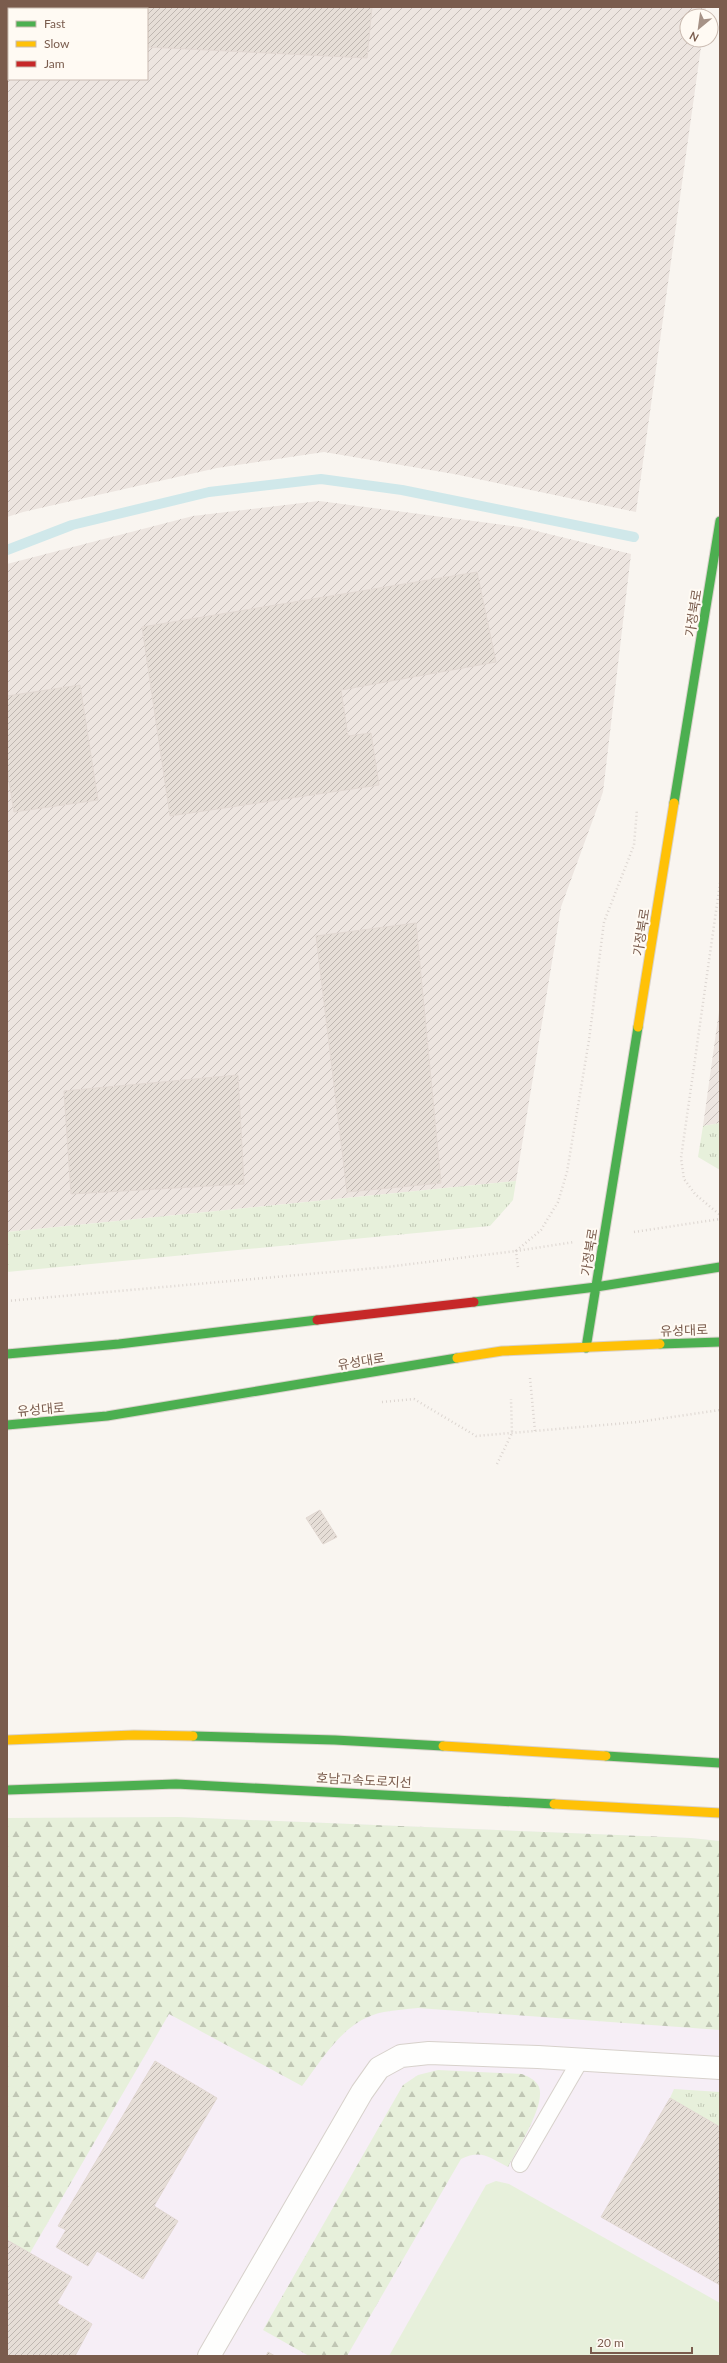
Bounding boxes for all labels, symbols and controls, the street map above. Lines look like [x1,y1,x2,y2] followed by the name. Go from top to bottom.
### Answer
[8,8,148,80] legend
[679,8,719,48] north arrow
[44,16,66,31] text: Fast
[687,29,701,45] text: N
[44,36,70,51] text: Slow
[44,56,65,71] text: Jam
[681,588,705,638] street label: 가정북로
[629,907,653,957] street label: 가정북로
[577,1227,601,1277] street label: 가정북로
[660,1321,708,1339] street label: 유성대로
[336,1349,386,1373] street label: 유성대로
[16,1399,66,1419] street label: 유성대로
[316,1770,412,1790] street label: 호남고속도로지선
[591,2329,692,2355] scale bar
[597,2335,624,2350] text: 20 m

